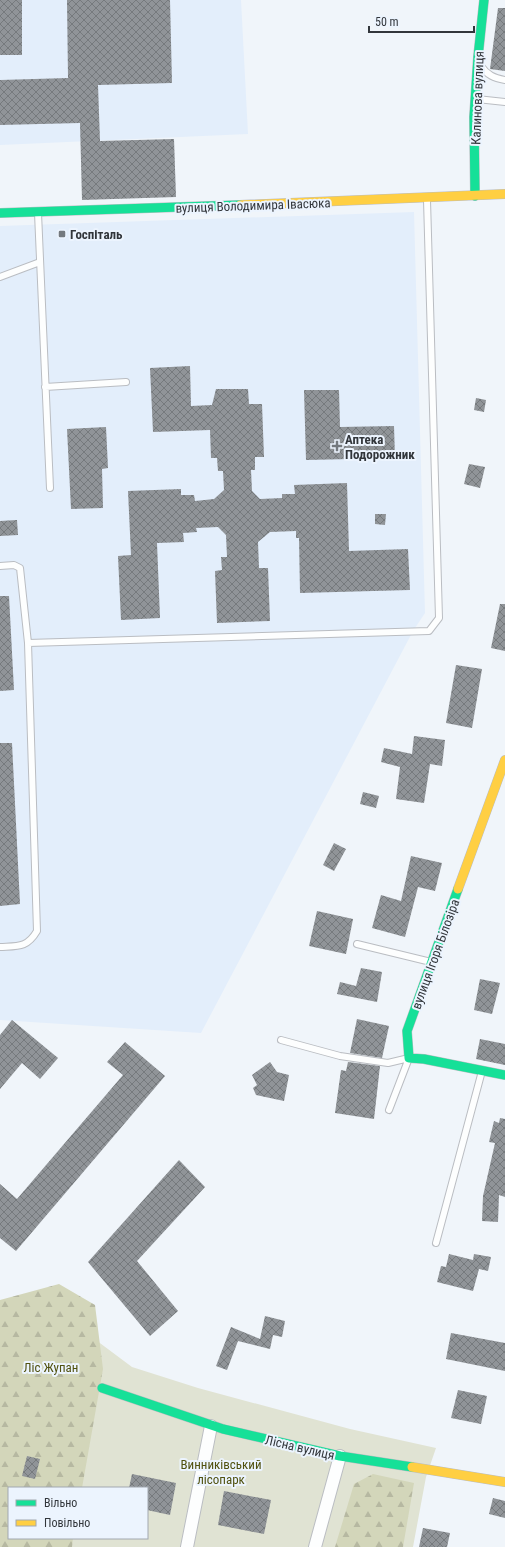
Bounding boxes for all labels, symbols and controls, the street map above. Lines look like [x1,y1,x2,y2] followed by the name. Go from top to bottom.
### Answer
[369,8,474,34] scale bar
[375,15,399,29] text: 50 m
[468,51,487,145] street label: Калинова вулиця
[175,195,331,216] street label: вулиця Володимира Івасюка
[70,227,123,242] place label: Госпіталь
[57,229,67,239] marker: Госпіталь
[345,432,415,462] place label: Аптека Подорожник
[332,441,342,451] marker: Аптека Подорожник
[409,897,462,1011] street label: вулиця Ігоря Білозіра
[24,1360,78,1375] park label: Ліс Жупан
[264,1432,336,1463] street label: Лісна вулиця
[180,1457,262,1487] park label: Винниківський лісопарк
[8,1487,148,1539] legend
[44,1496,77,1510] text: Вільно
[44,1516,90,1530] text: Повільно

